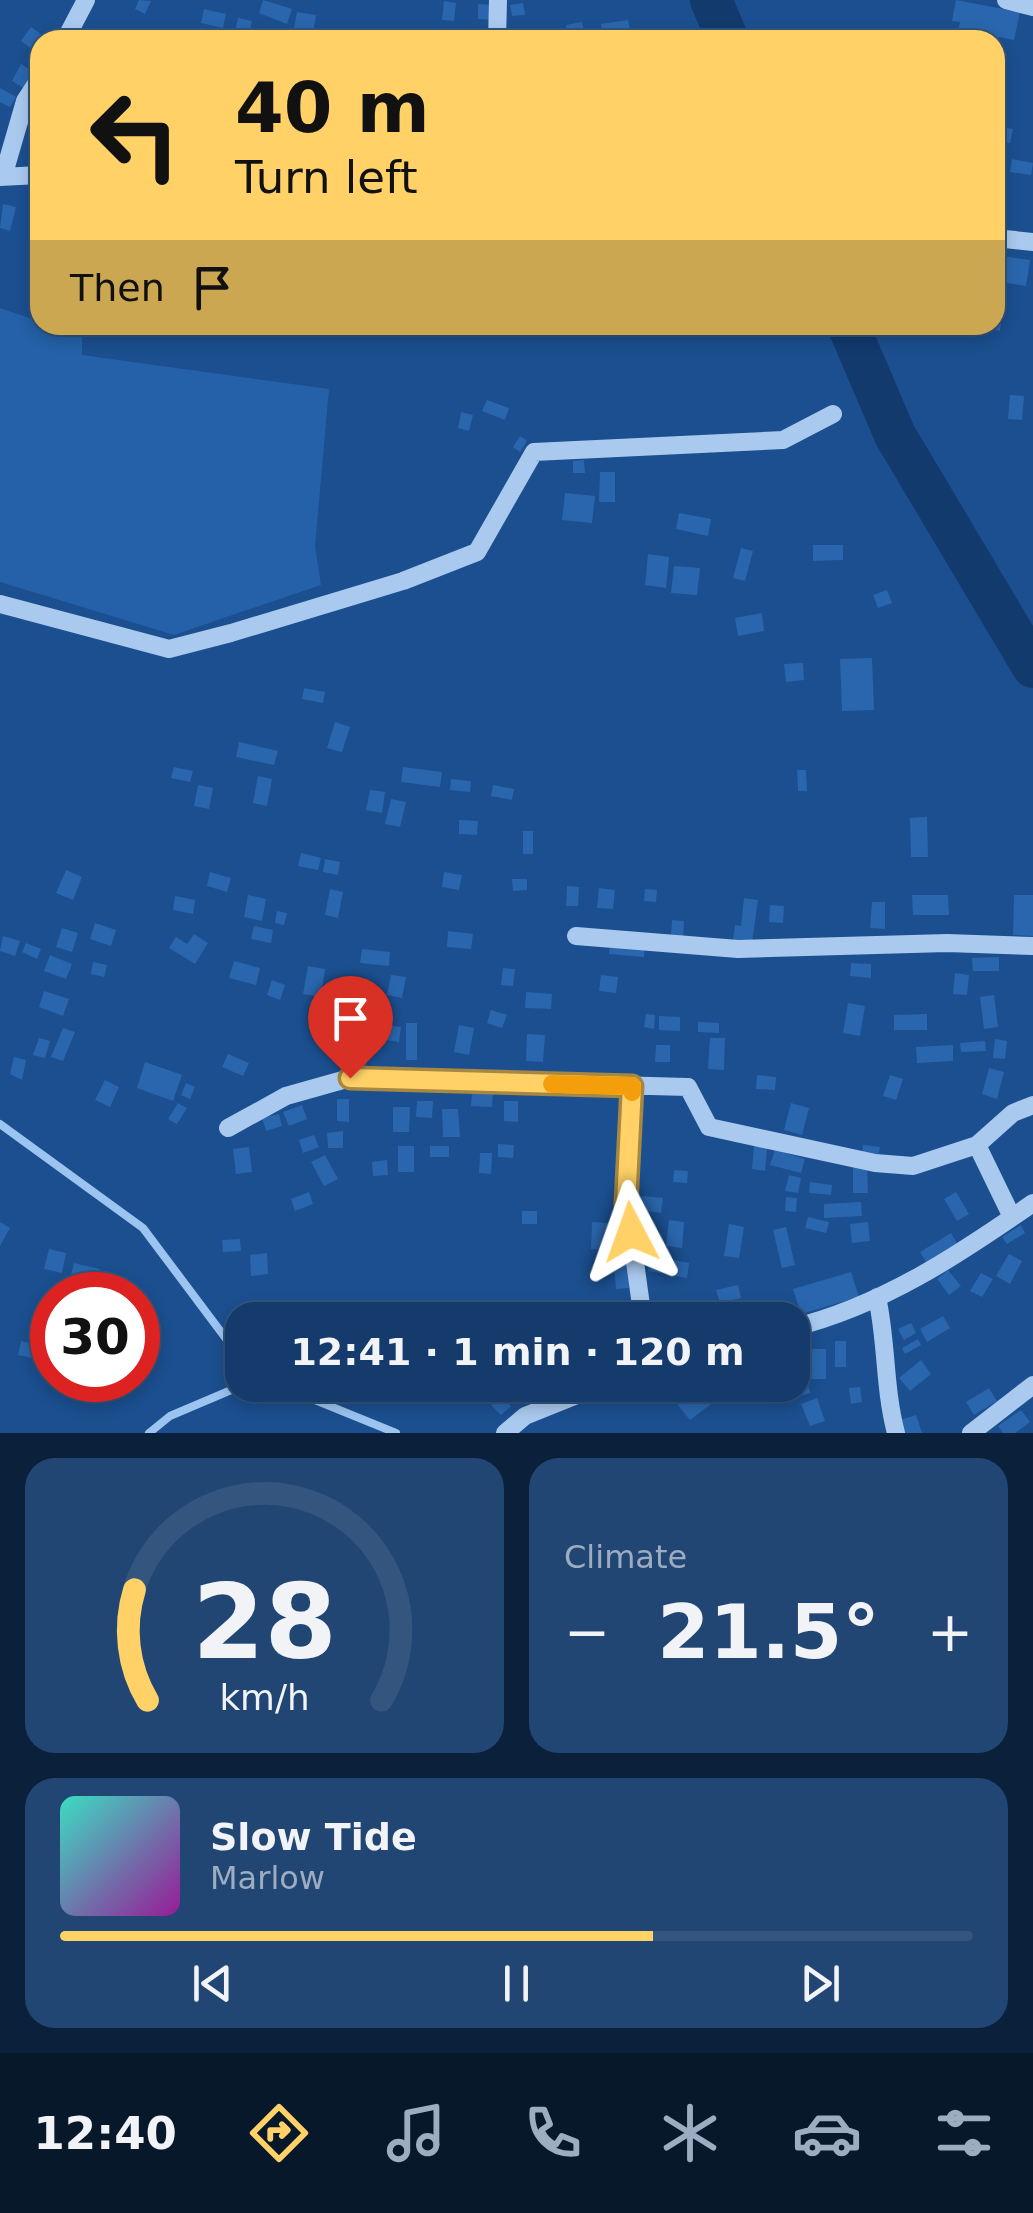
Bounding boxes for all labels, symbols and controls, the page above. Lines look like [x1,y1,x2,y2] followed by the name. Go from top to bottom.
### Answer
[235,67,430,149] text: 40 m
[70,70,200,200] icon: left
[235,151,418,204] text: Turn left
[185,260,240,315] icon: arrive
[70,266,165,310] text: Then
[308,976,393,1079] pin
[323,991,378,1046] icon: arrive
[579,1180,683,1284] position arrow
[30,1272,160,1402] speed limit sign: 30
[290,1330,745,1374] text: 12:41 · 1 min · 120 m
[564,1538,687,1576] text: Climate
[192,1561,337,1683] text: 28
[657,1588,880,1676] text: 21.5°
[564,1600,610,1664] text: −
[927,1600,973,1664] text: +
[219,1677,310,1718] text: km/h
[210,1815,417,1859] text: Slow Tide
[210,1859,325,1897] text: Marlow
[185,1956,240,2011] icon: previous
[489,1956,544,2011] icon: pause
[793,1956,848,2011] icon: next
[244,2098,314,2168] icon: directions
[381,2098,451,2168] icon: music
[518,2098,588,2168] icon: phone
[655,2098,725,2168] icon: climate
[792,2098,862,2168] icon: car
[929,2098,999,2168] icon: filters
[34,2107,177,2160] text: 12:40

